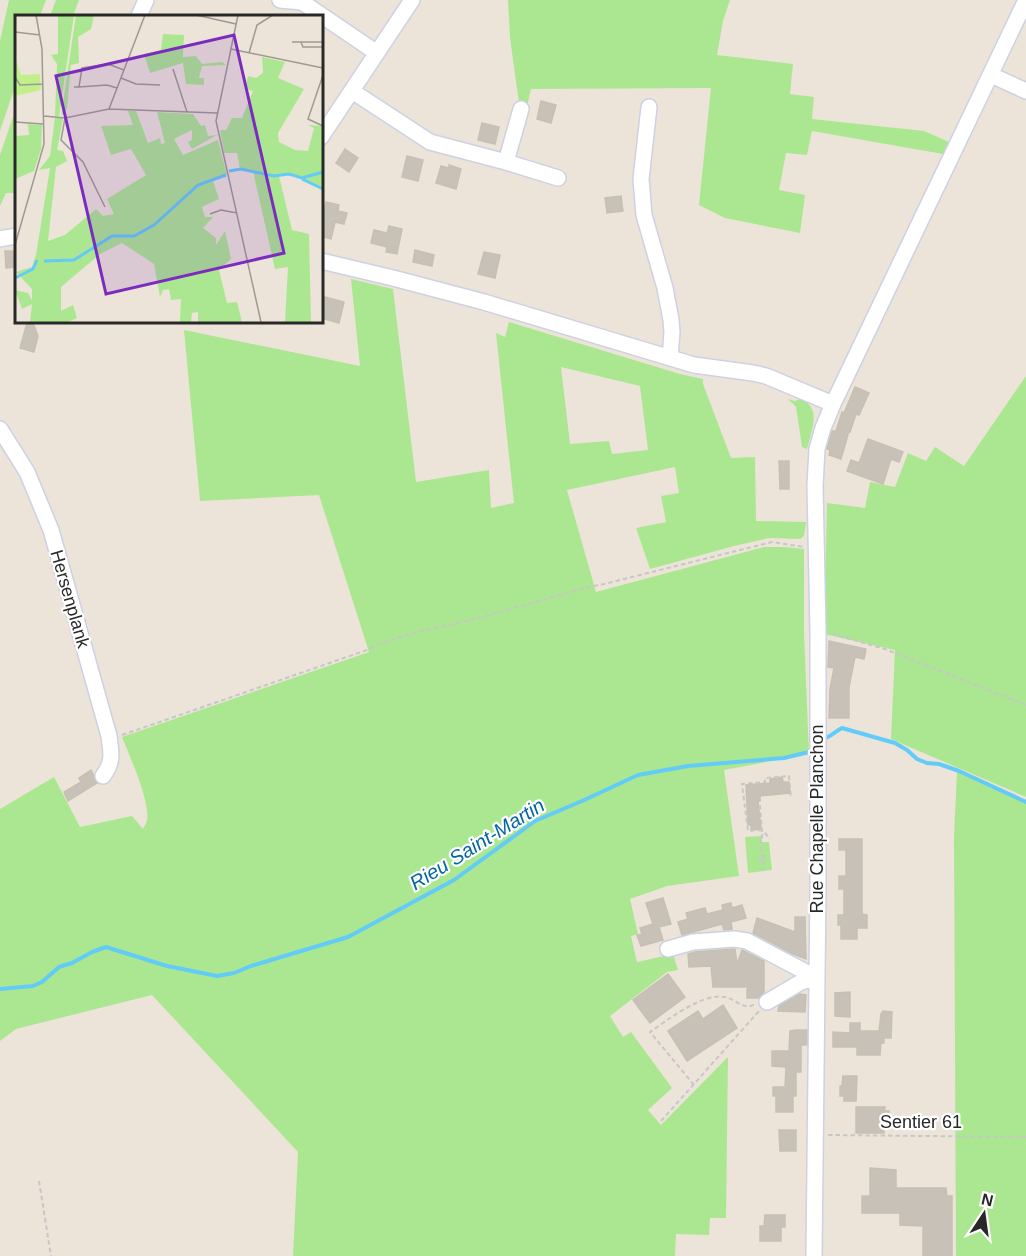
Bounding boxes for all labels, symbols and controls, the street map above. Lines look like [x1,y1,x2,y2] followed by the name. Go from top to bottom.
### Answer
[15,15,322,322] inset map
[46,548,94,651] street label: Hersenplank
[807,724,827,914] street label: Rue Chapelle Planchon
[406,794,548,894] water label: Rieu Saint-Martin
[880,1112,962,1132] street label: Sentier 61
[954,1184,1014,1244] north arrow
[980,1190,995,1209] text: N

